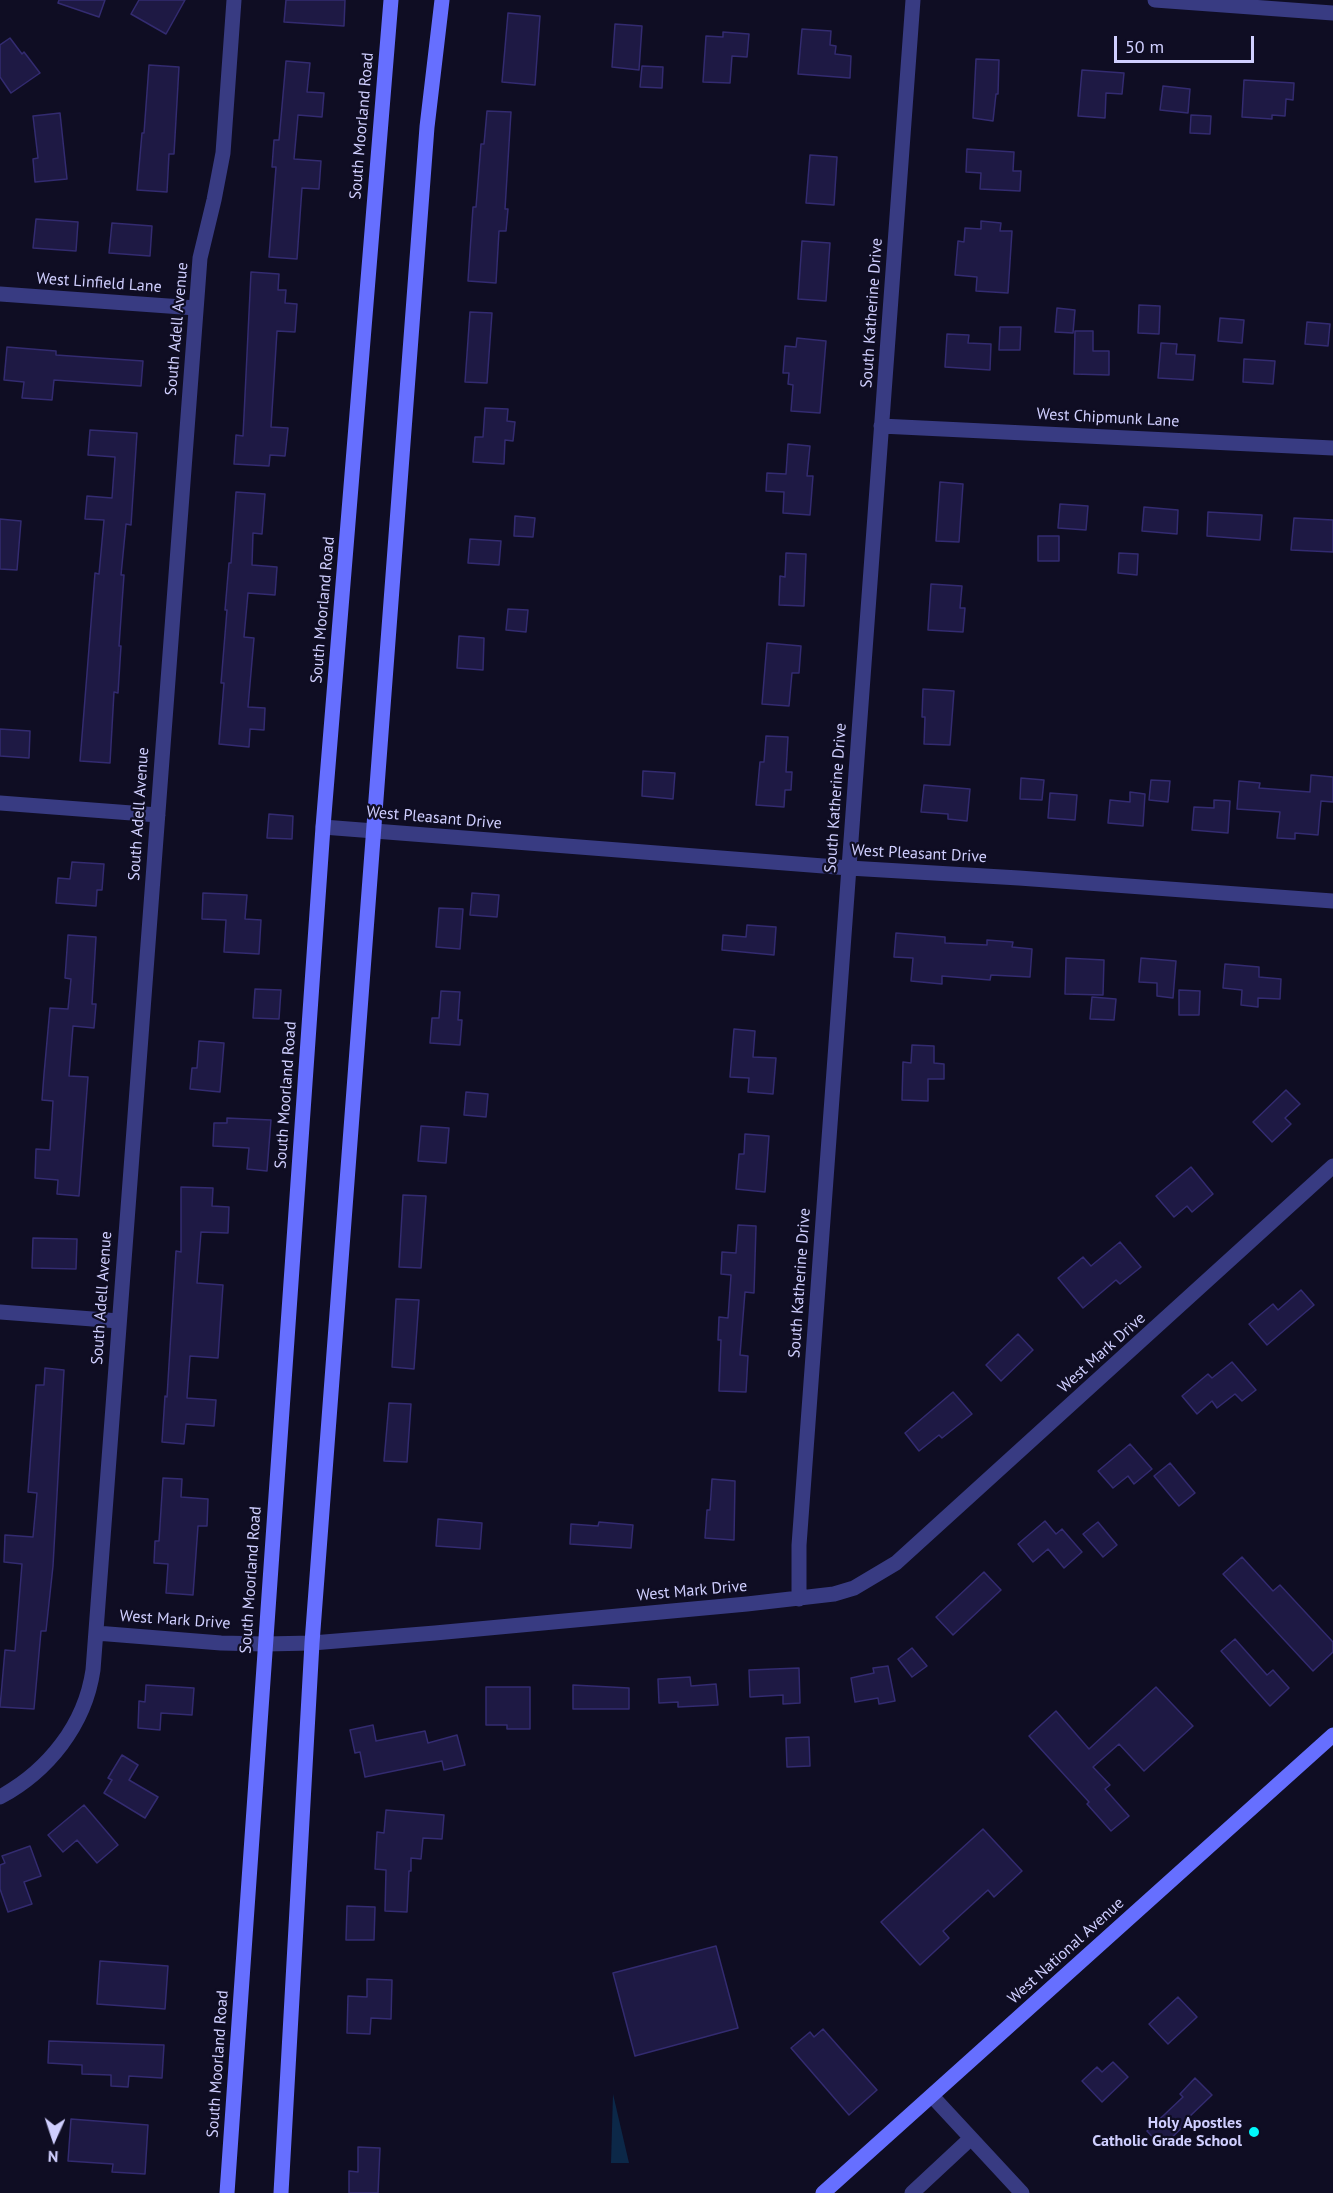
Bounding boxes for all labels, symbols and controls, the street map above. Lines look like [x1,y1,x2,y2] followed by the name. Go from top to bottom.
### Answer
[1117,24,1256,62] scale bar
[1125,35,1164,58] text: 50 m
[346,52,378,200] street label: South Moorland Road
[857,237,887,389] street label: South Katherine Drive
[162,262,192,396] street label: South Adell Avenue
[36,269,162,297] street label: West Linfield Lane
[1036,405,1180,431] street label: West Chipmunk Lane
[307,536,339,684] street label: South Moorland Road
[821,722,851,874] street label: South Katherine Drive
[125,747,153,881] street label: South Adell Avenue
[366,803,502,833] street label: West Pleasant Drive
[851,841,987,867] street label: West Pleasant Drive
[271,1021,301,1169] street label: South Moorland Road
[785,1207,815,1359] street label: South Katherine Drive
[88,1231,116,1365] street label: South Adell Avenue
[1054,1309,1150,1397] street label: West Mark Drive
[236,1506,266,1654] street label: South Moorland Road
[636,1577,748,1605] street label: West Mark Drive
[119,1607,231,1633] street label: West Mark Drive
[1004,1894,1128,2008] street label: West National Avenue
[203,1990,233,2138] street label: South Moorland Road
[24,2109,84,2169] north arrow
[1092,2113,1242,2151] place label: Holy Apostles Catholic Grade School
[1247,2125,1261,2139] marker: Holy Apostles Catholic Grade School
[47,2147,59,2167] text: N

